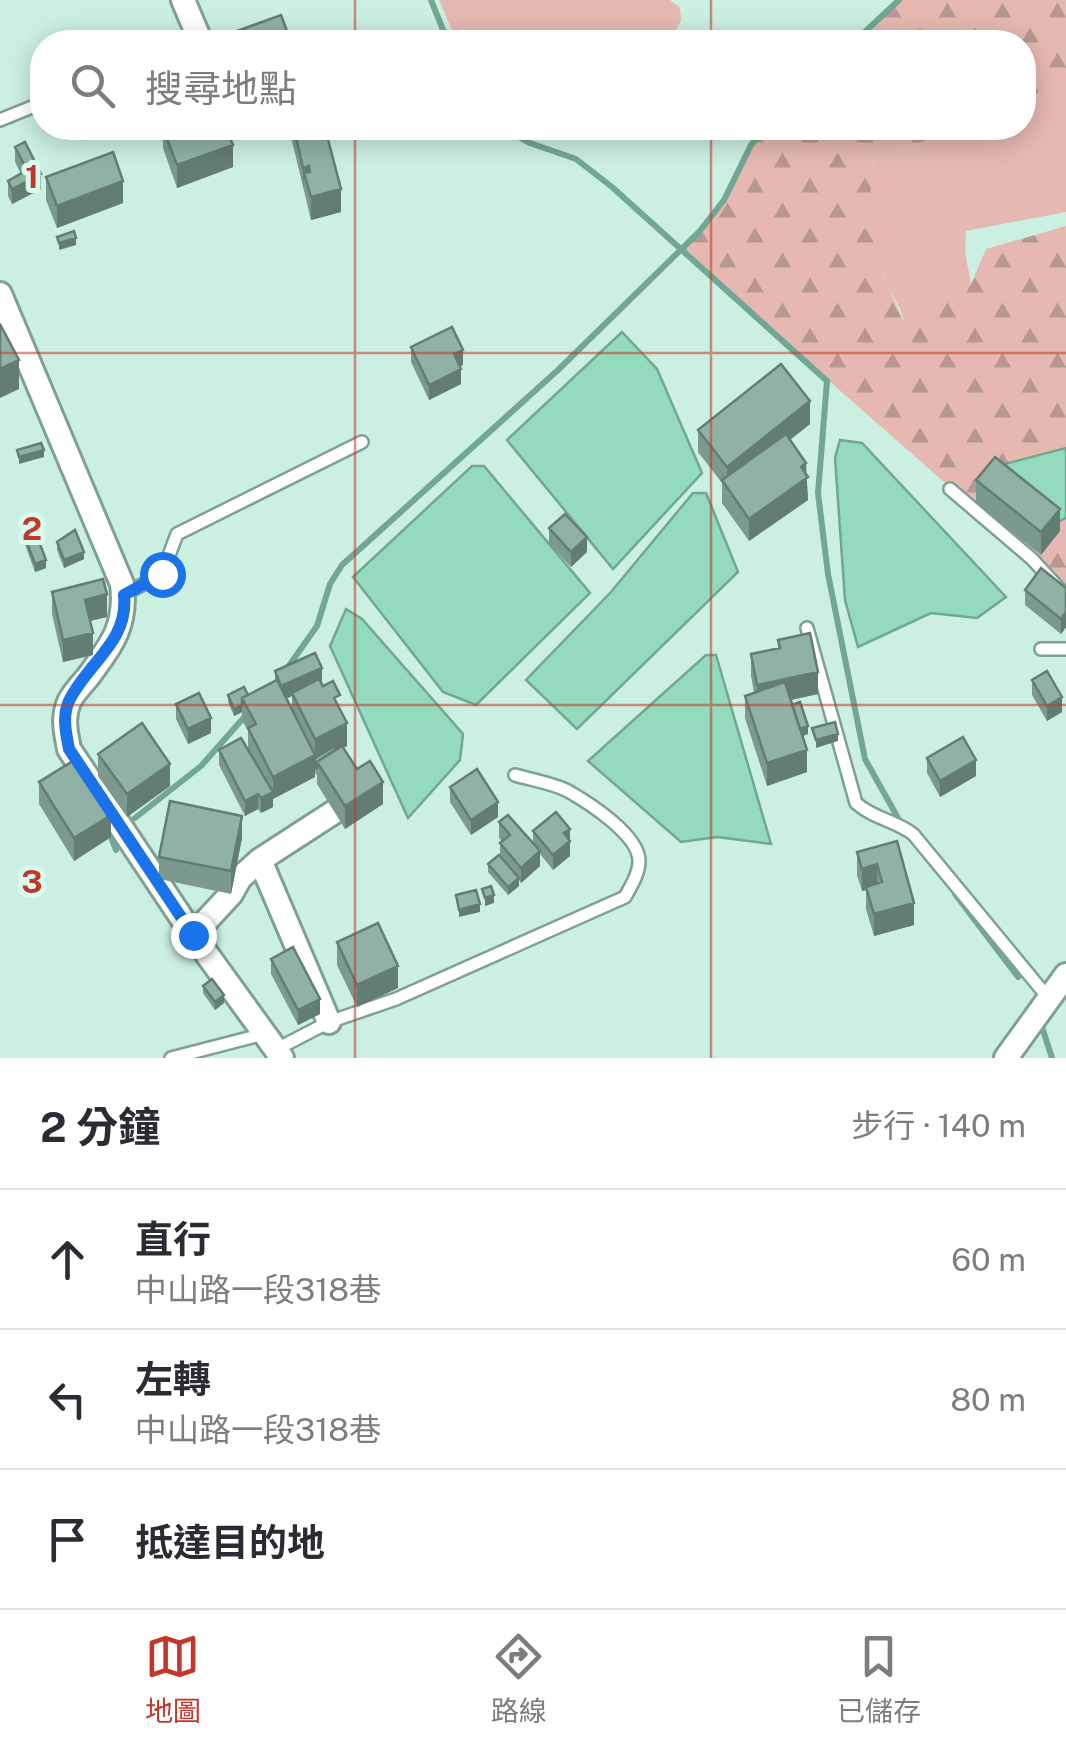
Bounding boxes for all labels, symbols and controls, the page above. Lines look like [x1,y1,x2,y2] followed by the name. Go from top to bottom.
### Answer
[30,30,1036,140] search box
[65,58,120,113] icon: search
[145,66,297,111] text: 搜尋地點
[25,158,39,195] text: 1
[22,510,42,547] text: 2
[140,552,186,598] route start
[21,863,43,900] text: 3
[171,913,217,959] route end
[40,1102,160,1151] text: 2 分鐘
[851,1107,1026,1144] text: 步行 · 140 m
[135,1217,211,1262] text: 直行
[40,1232,95,1287] icon: ahead
[951,1241,1026,1278] text: 60 m
[135,1271,381,1308] text: 中山路一段318巷
[135,1357,211,1402] text: 左轉
[40,1372,95,1427] icon: left
[950,1381,1026,1418] text: 80 m
[135,1411,381,1448] text: 中山路一段318巷
[40,1512,95,1567] icon: arrive
[135,1520,325,1565] text: 抵達目的地
[145,1629,201,1729] tab: 地圖
[491,1629,547,1729] tab: 路線
[837,1629,921,1729] tab: 已儲存

